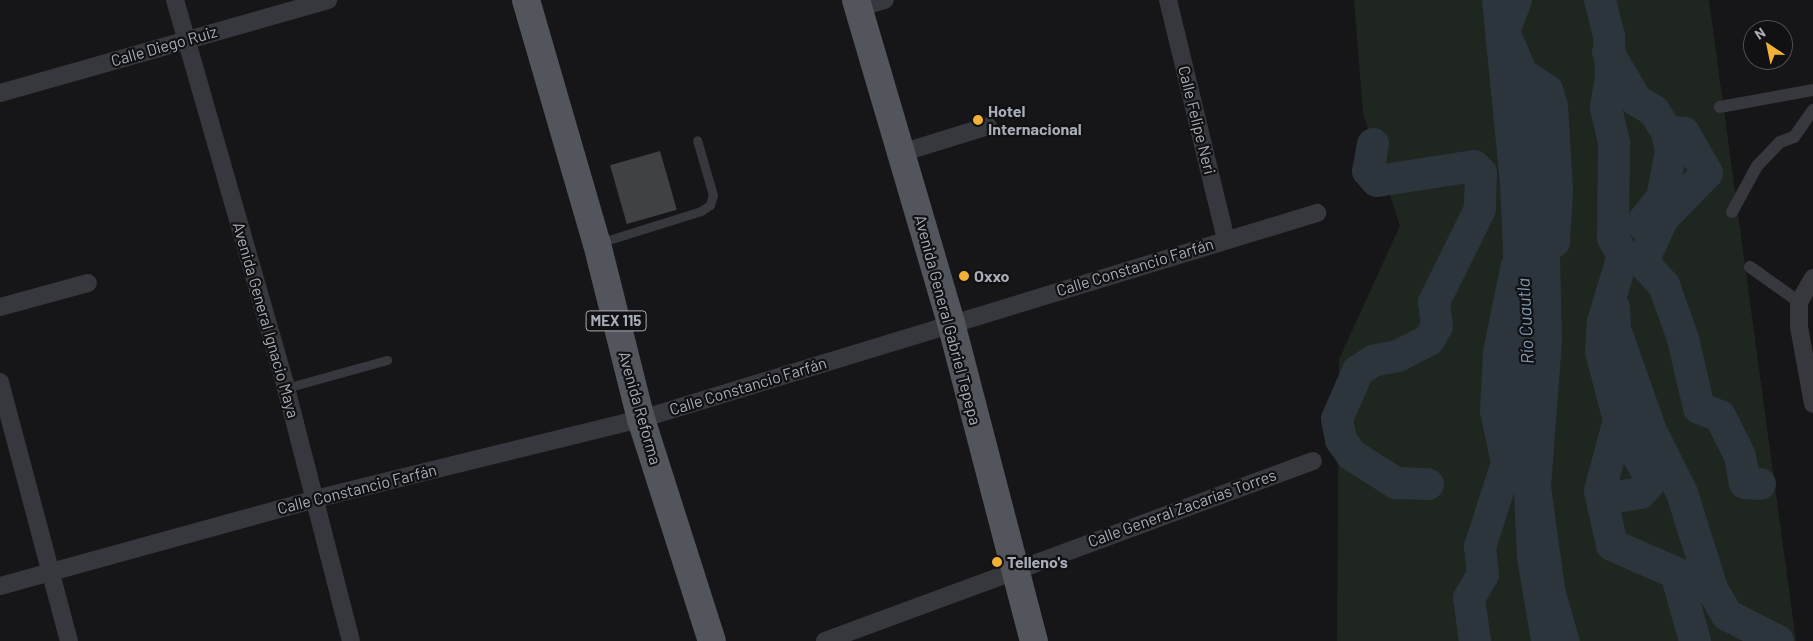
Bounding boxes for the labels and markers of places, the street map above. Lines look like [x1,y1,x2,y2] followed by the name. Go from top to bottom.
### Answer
[988,101,1082,139] place label: Hotel Internacional
[972,114,984,126] marker: Hotel Internacional
[974,266,1009,286] place label: Oxxo
[958,270,970,282] marker: Oxxo
[1007,552,1068,572] place label: Telleno's
[991,556,1003,568] marker: Telleno's

